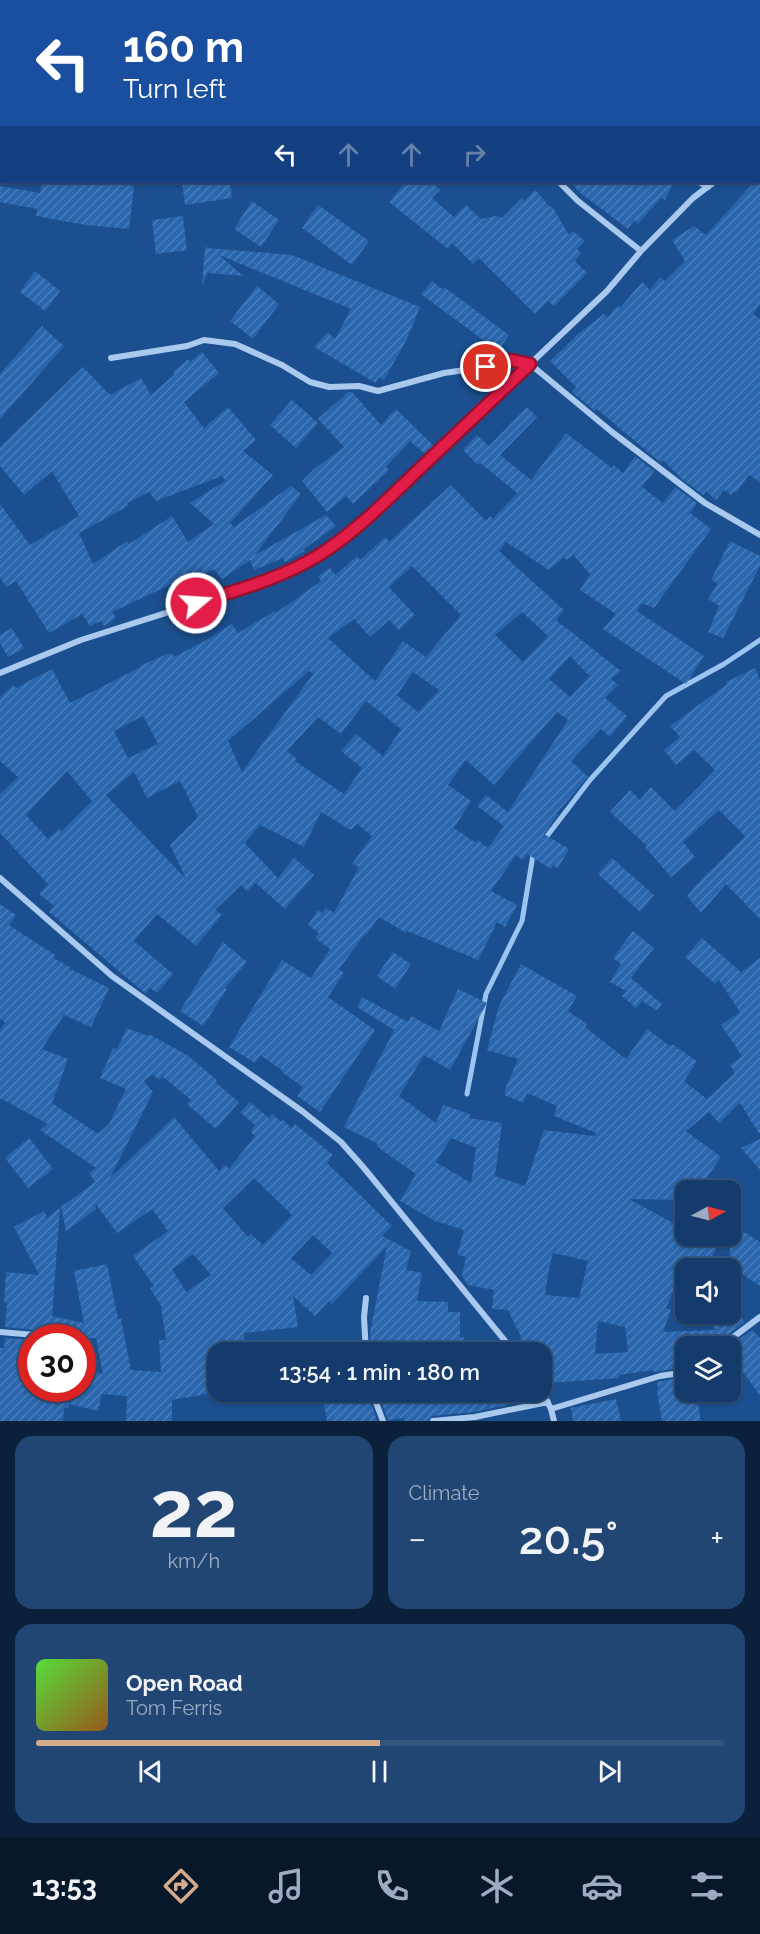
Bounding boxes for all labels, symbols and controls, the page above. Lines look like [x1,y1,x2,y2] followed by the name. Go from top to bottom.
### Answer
[123,23,244,72] text: 160 m
[24,24,102,102] icon: left
[123,73,226,104] text: Turn left
[269,138,302,171] icon: left
[332,138,365,171] icon: ahead
[395,138,428,171] icon: ahead
[458,138,491,171] icon: right
[460,341,511,392] pin
[469,350,502,383] icon: arrive
[164,571,228,635] position arrow
[675,1180,741,1246] north arrow
[675,1180,741,1402] map controls
[675,1258,741,1324] button: sound
[18,1324,96,1402] speed limit sign: 30
[675,1336,741,1402] button: layers
[279,1359,480,1385] text: 13:54 · 1 min · 180 m
[150,1464,238,1555] text: 22
[409,1481,480,1505] text: Climate
[519,1512,618,1565] text: 20.5°
[409,1519,426,1558] text: −
[710,1519,724,1558] text: +
[167,1549,220,1573] text: km/h
[126,1670,243,1696] text: Open Road
[126,1696,222,1720] text: Tom Ferris
[134,1755,167,1788] icon: previous
[363,1755,396,1788] icon: pause
[593,1755,626,1788] icon: next
[160,1865,202,1907] icon: directions
[265,1865,307,1907] icon: music
[371,1865,413,1907] icon: phone
[476,1865,518,1907] icon: climate
[581,1865,623,1907] icon: car
[686,1865,728,1907] icon: filters
[32,1871,97,1902] text: 13:53

